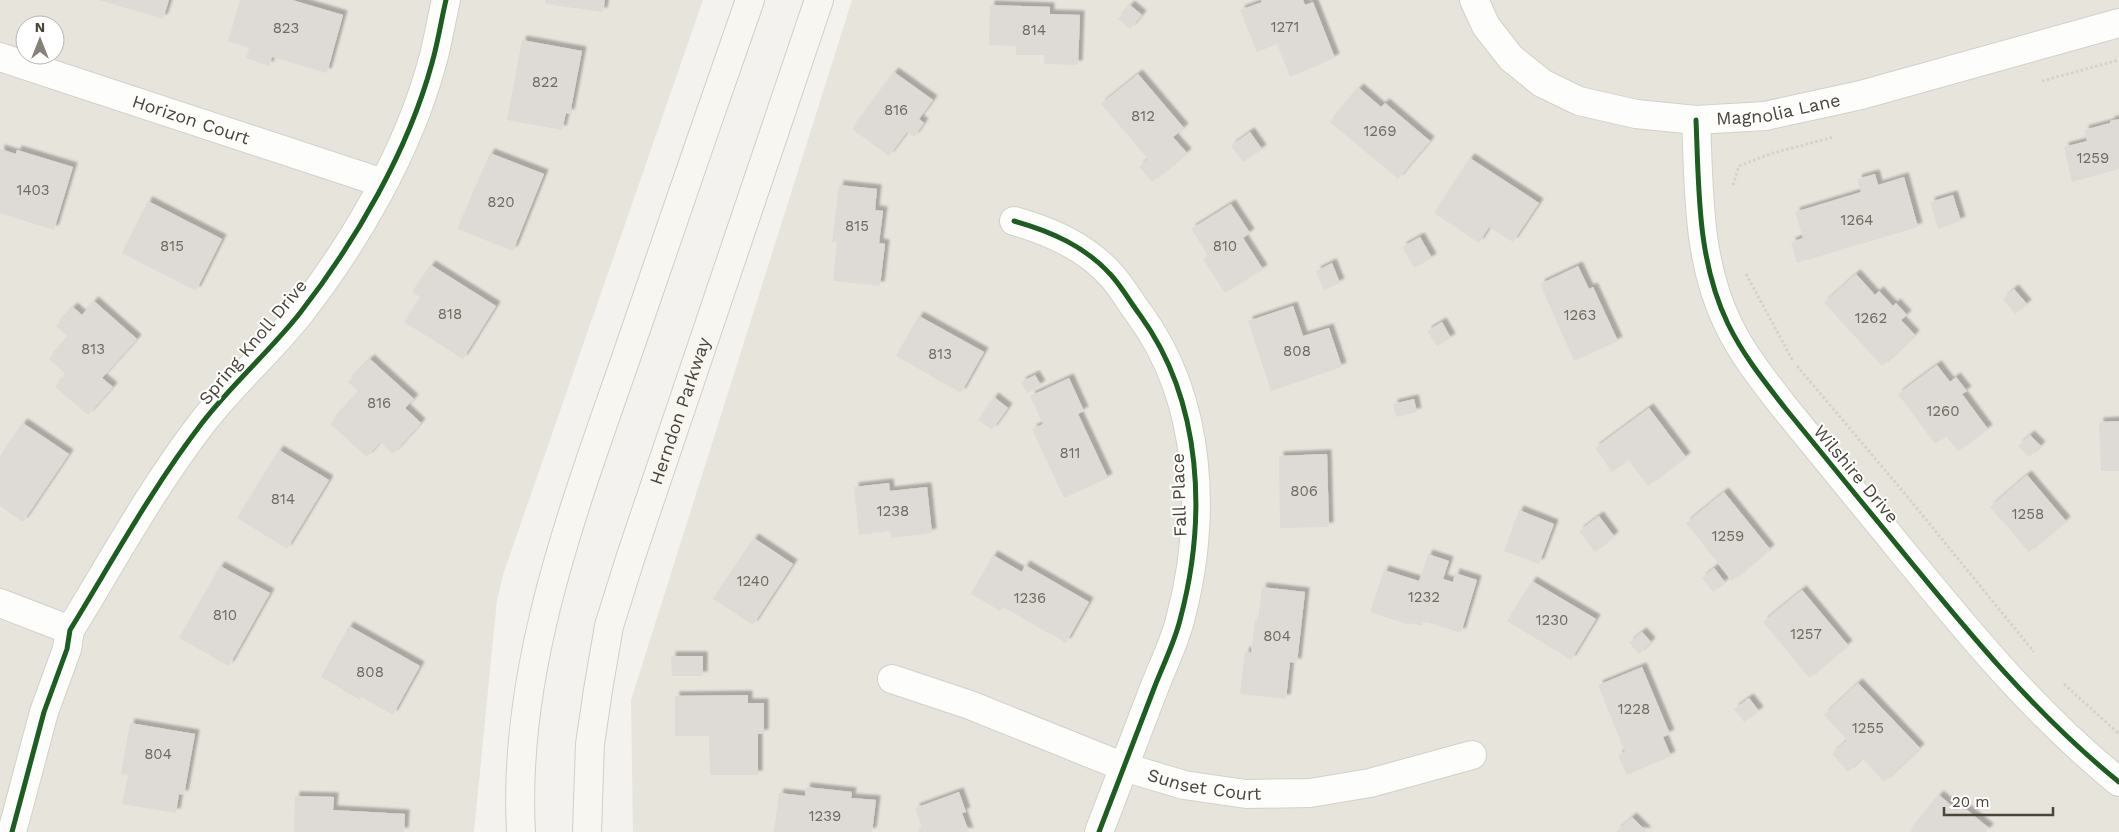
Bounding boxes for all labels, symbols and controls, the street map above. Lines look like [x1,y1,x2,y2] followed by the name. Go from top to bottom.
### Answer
[15,15,65,65] north arrow
[1271,18,1299,36] house number: 1271
[35,19,45,35] text: N
[273,19,299,37] house number: 823
[1022,21,1046,39] house number: 814
[532,73,558,91] house number: 822
[1715,89,1842,129] street label: Magnolia Lane
[130,90,253,149] street label: Horizon Court
[884,101,908,119] house number: 816
[1131,107,1155,125] house number: 812
[1364,122,1396,140] house number: 1269
[2077,149,2109,167] house number: 1259
[17,181,49,199] house number: 1403
[487,193,515,211] house number: 820
[1841,211,1873,229] house number: 1264
[845,217,869,235] house number: 815
[160,237,184,255] house number: 815
[1213,237,1237,255] house number: 810
[194,275,311,408] street label: Spring Knoll Drive
[438,305,462,323] house number: 818
[1564,306,1596,324] house number: 1263
[1855,309,1887,327] house number: 1262
[645,334,714,487] street label: Herndon Parkway
[81,340,105,358] house number: 813
[1283,342,1311,360] house number: 808
[928,345,952,363] house number: 813
[367,394,391,412] house number: 816
[1926,402,1960,420] house number: 1260
[1809,420,1903,527] street label: Wilshire Drive
[1060,444,1080,462] house number: 811
[1167,453,1190,537] street label: Fall Place
[1290,482,1318,500] house number: 806
[271,490,295,508] house number: 814
[877,502,909,520] house number: 1238
[2012,505,2044,523] house number: 1258
[1712,527,1744,545] house number: 1259
[737,572,769,590] house number: 1240
[1408,588,1440,606] house number: 1232
[1014,589,1046,607] house number: 1236
[213,606,237,624] house number: 810
[1536,611,1568,629] house number: 1230
[1790,625,1822,643] house number: 1257
[1263,627,1291,645] house number: 804
[356,663,384,681] house number: 808
[1618,700,1650,718] house number: 1228
[1852,719,1884,737] house number: 1255
[144,745,172,763] house number: 804
[1145,764,1262,804] street label: Sunset Court
[1944,784,2053,816] scale bar
[1952,793,1990,811] text: 20 m
[809,807,841,825] house number: 1239

